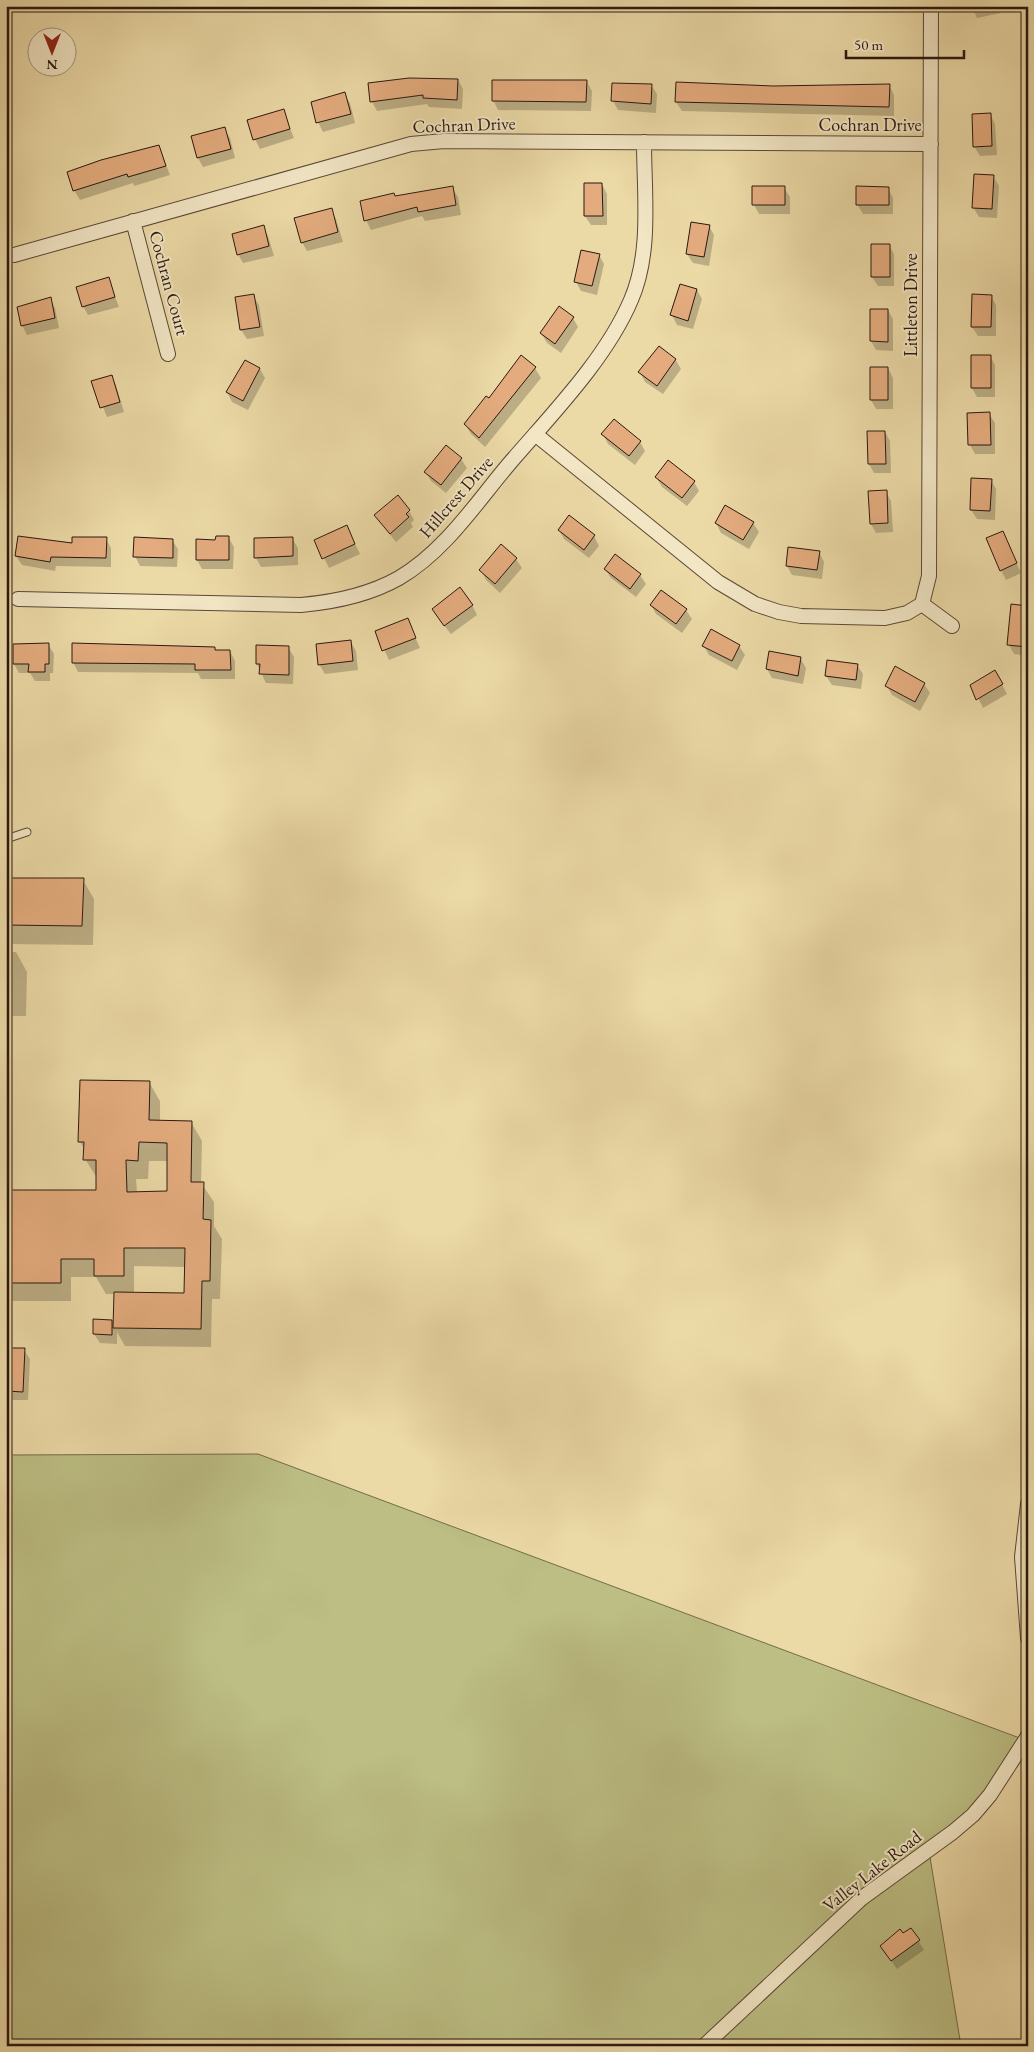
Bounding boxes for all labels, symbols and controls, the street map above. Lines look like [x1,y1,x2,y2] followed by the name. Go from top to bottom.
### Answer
[28,28,78,78] north arrow
[846,28,964,60] scale bar
[854,35,883,54] text: 50 m
[46,56,58,74] text: N
[412,111,516,138] street label: Cochran Drive
[818,113,922,136] street label: Cochran Drive
[144,228,195,338] street label: Cochran Court
[899,253,922,357] street label: Littleton Drive
[414,451,498,542] street label: Hillcrest Drive
[818,1824,926,1916] street label: Valley Lake Road

